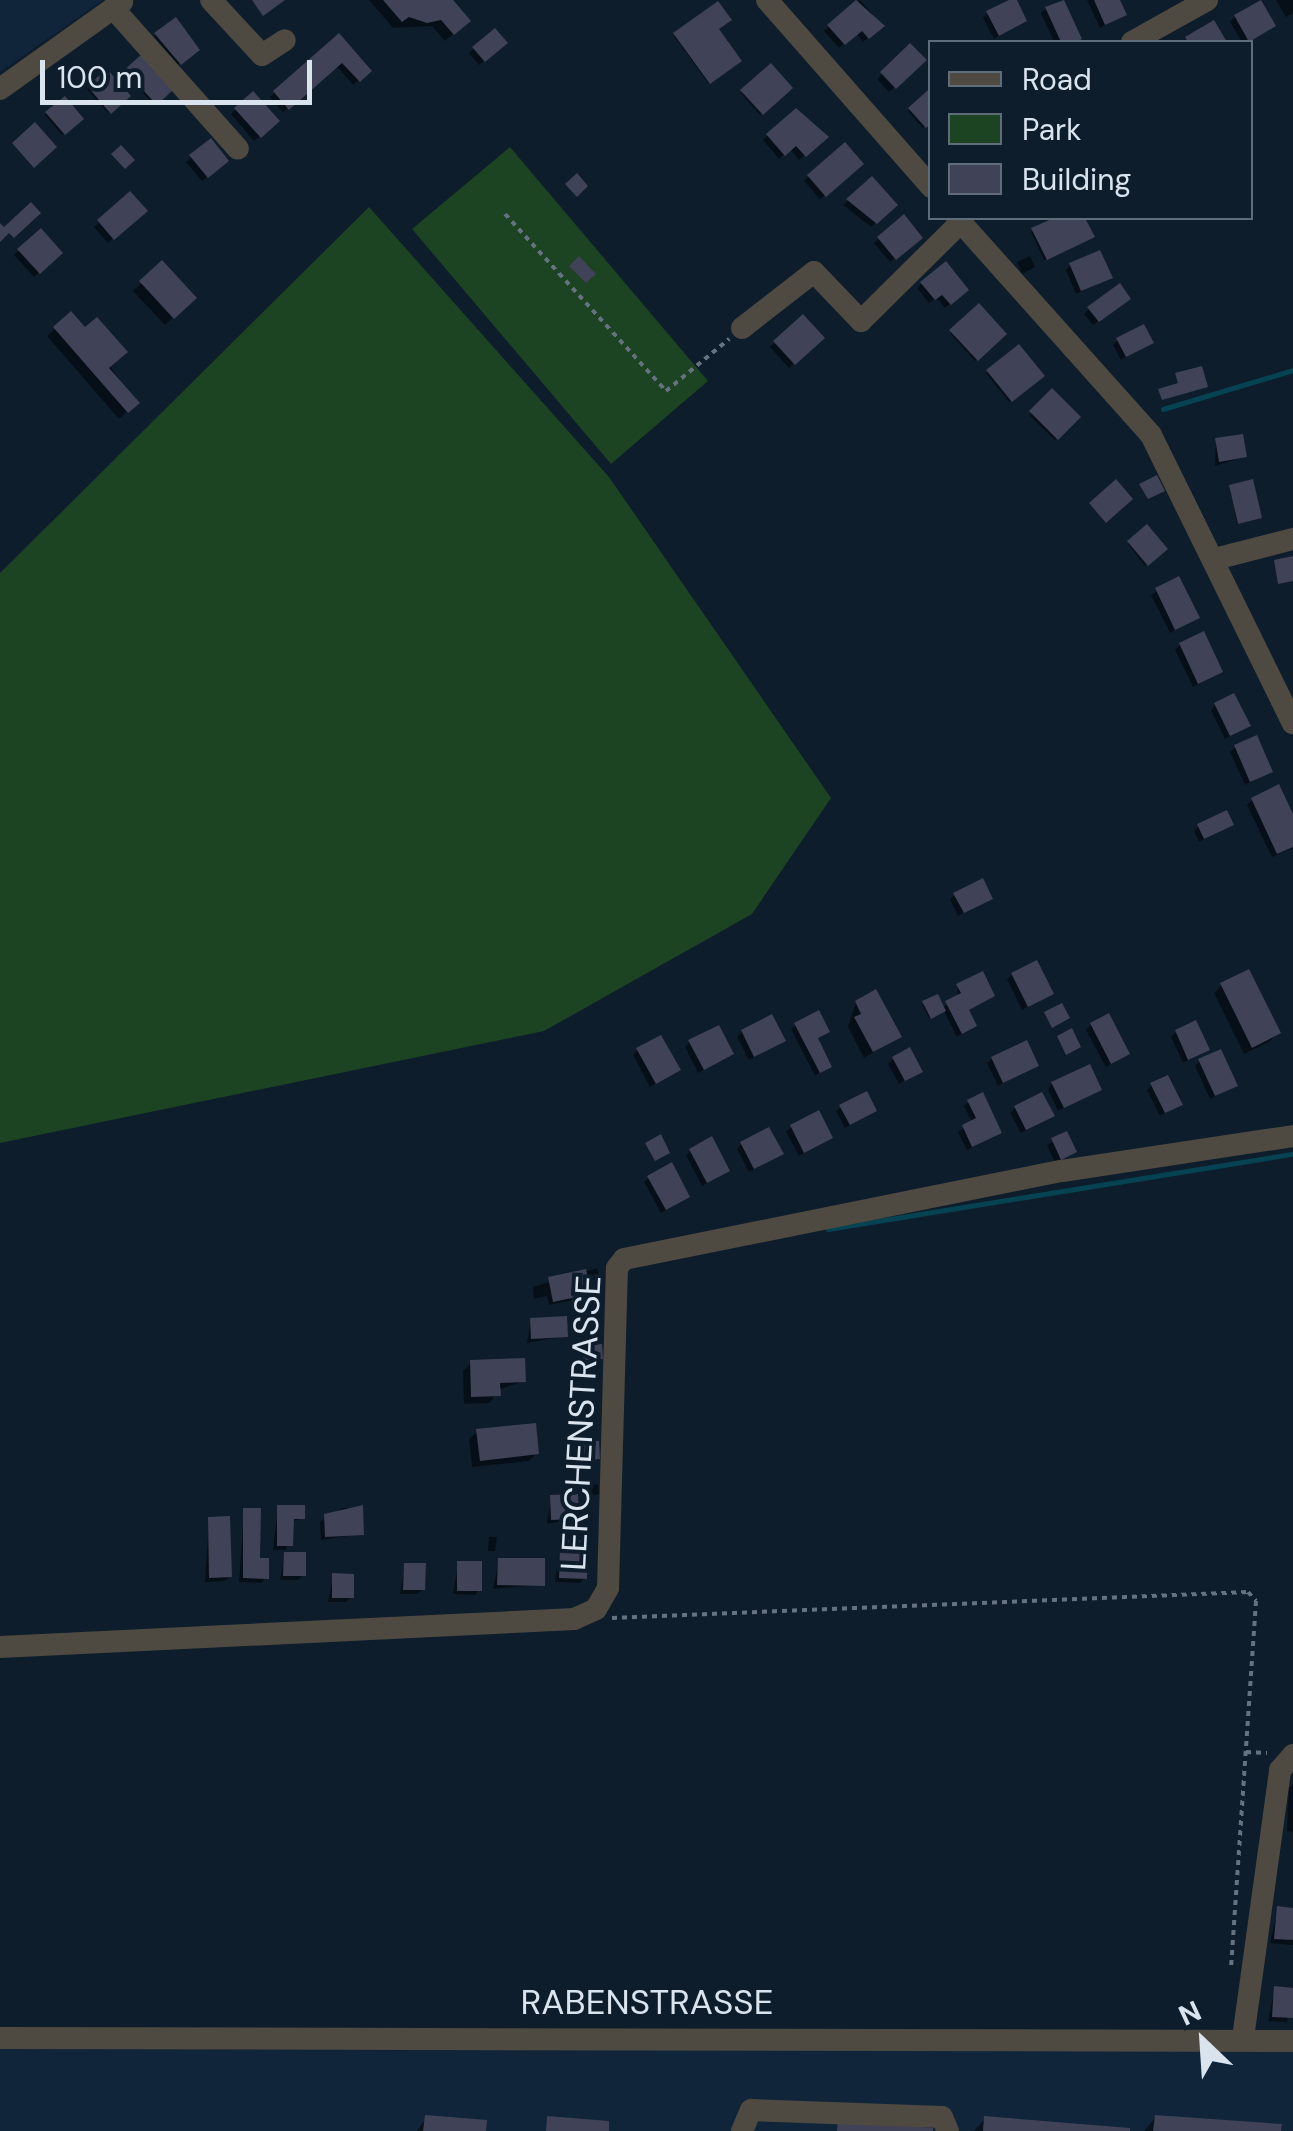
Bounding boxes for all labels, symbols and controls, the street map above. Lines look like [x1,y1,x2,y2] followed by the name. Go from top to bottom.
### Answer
[45,40,318,102] scale bar
[928,40,1253,220] legend
[57,58,142,97] text: 100 m
[1022,60,1092,99] text: Road
[1022,110,1081,149] text: Park
[1022,160,1131,199] text: Building
[552,1274,610,1572] street label: LERCHENSTRASSE
[521,1981,773,2023] street label: RABENSTRASSE
[1153,1991,1253,2091] north arrow
[1173,1992,1207,2034] text: N

